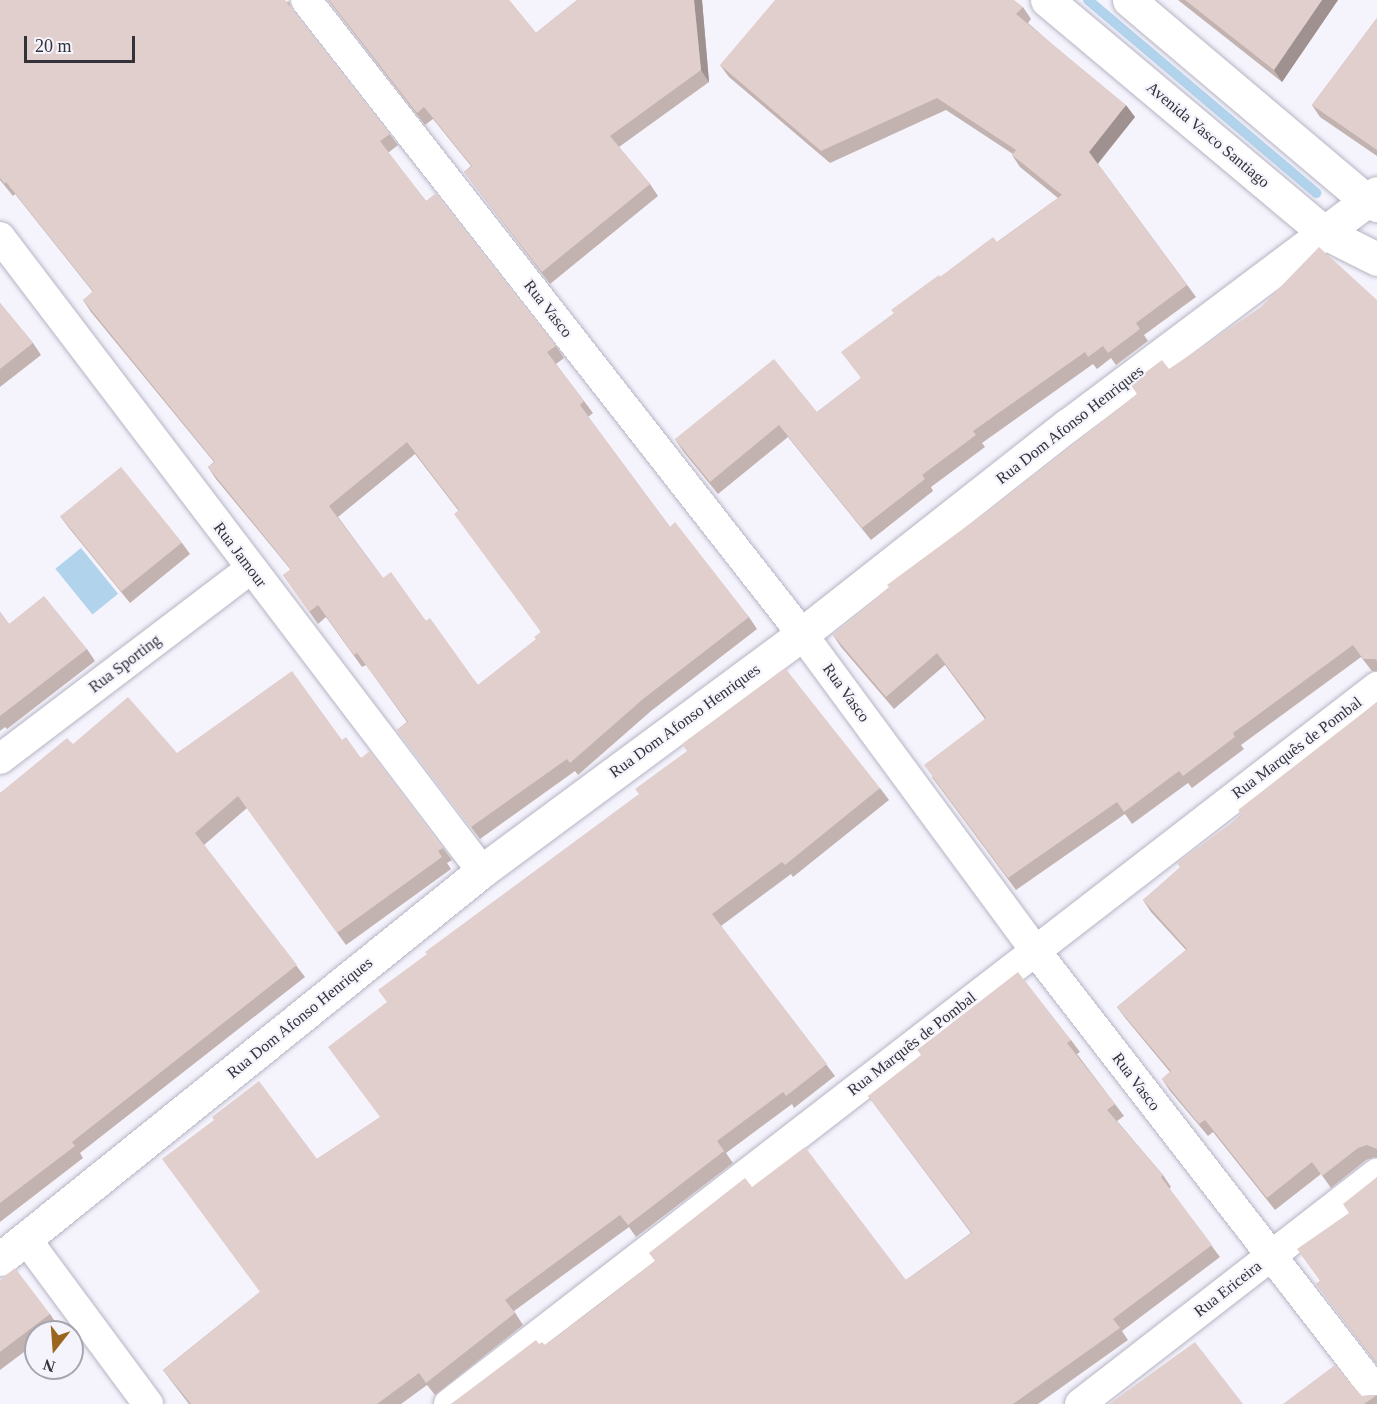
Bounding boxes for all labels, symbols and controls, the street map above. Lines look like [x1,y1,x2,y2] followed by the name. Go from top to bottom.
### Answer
[27,24,138,62] scale bar
[35,36,72,56] text: 20 m
[1142,78,1274,192] street label: Avenida Vasco Santiago
[520,276,576,342] street label: Rua Vasco
[992,361,1148,489] street label: Rua Dom Afonso Henriques
[209,519,271,591] street label: Rua Jamour
[85,631,165,697] street label: Rua Sporting
[605,660,765,782] street label: Rua Dom Afonso Henriques
[818,660,874,726] street label: Rua Vasco
[1228,693,1366,803] street label: Rua Marquês de Pombal
[223,953,377,1083] street label: Rua Dom Afonso Henriques
[844,988,980,1100] street label: Rua Marquês de Pombal
[1108,1049,1164,1115] street label: Rua Vasco
[1190,1257,1266,1321] street label: Rua Ericeira
[24,1320,84,1380] north arrow
[41,1356,57,1376] text: N

